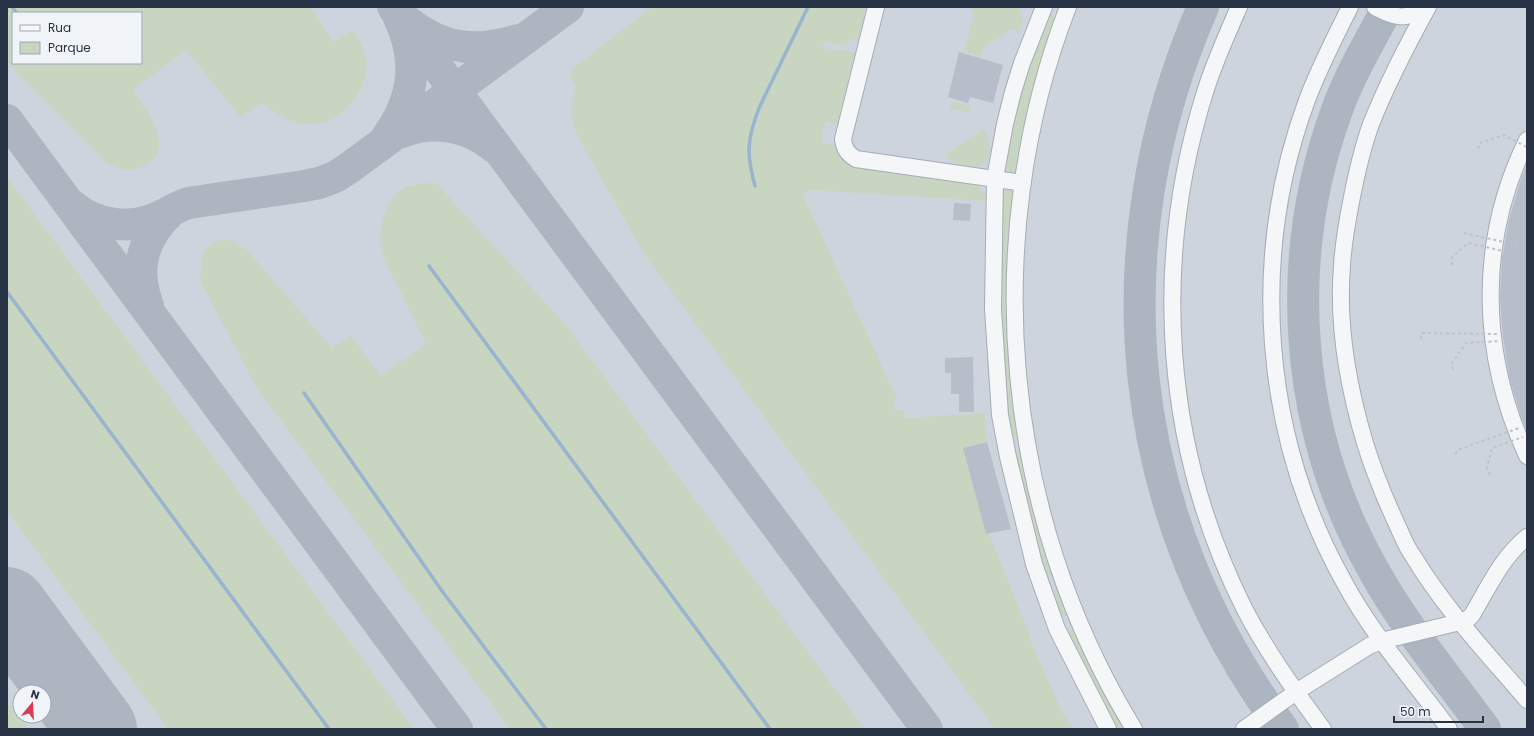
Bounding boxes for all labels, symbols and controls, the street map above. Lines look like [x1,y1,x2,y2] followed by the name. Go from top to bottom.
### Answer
[12,12,142,64] legend
[48,19,71,36] text: Rua
[48,39,91,56] text: Parque
[12,684,52,724] north arrow
[29,686,42,703] text: N
[1394,698,1483,724] scale bar
[1400,703,1431,720] text: 50 m

